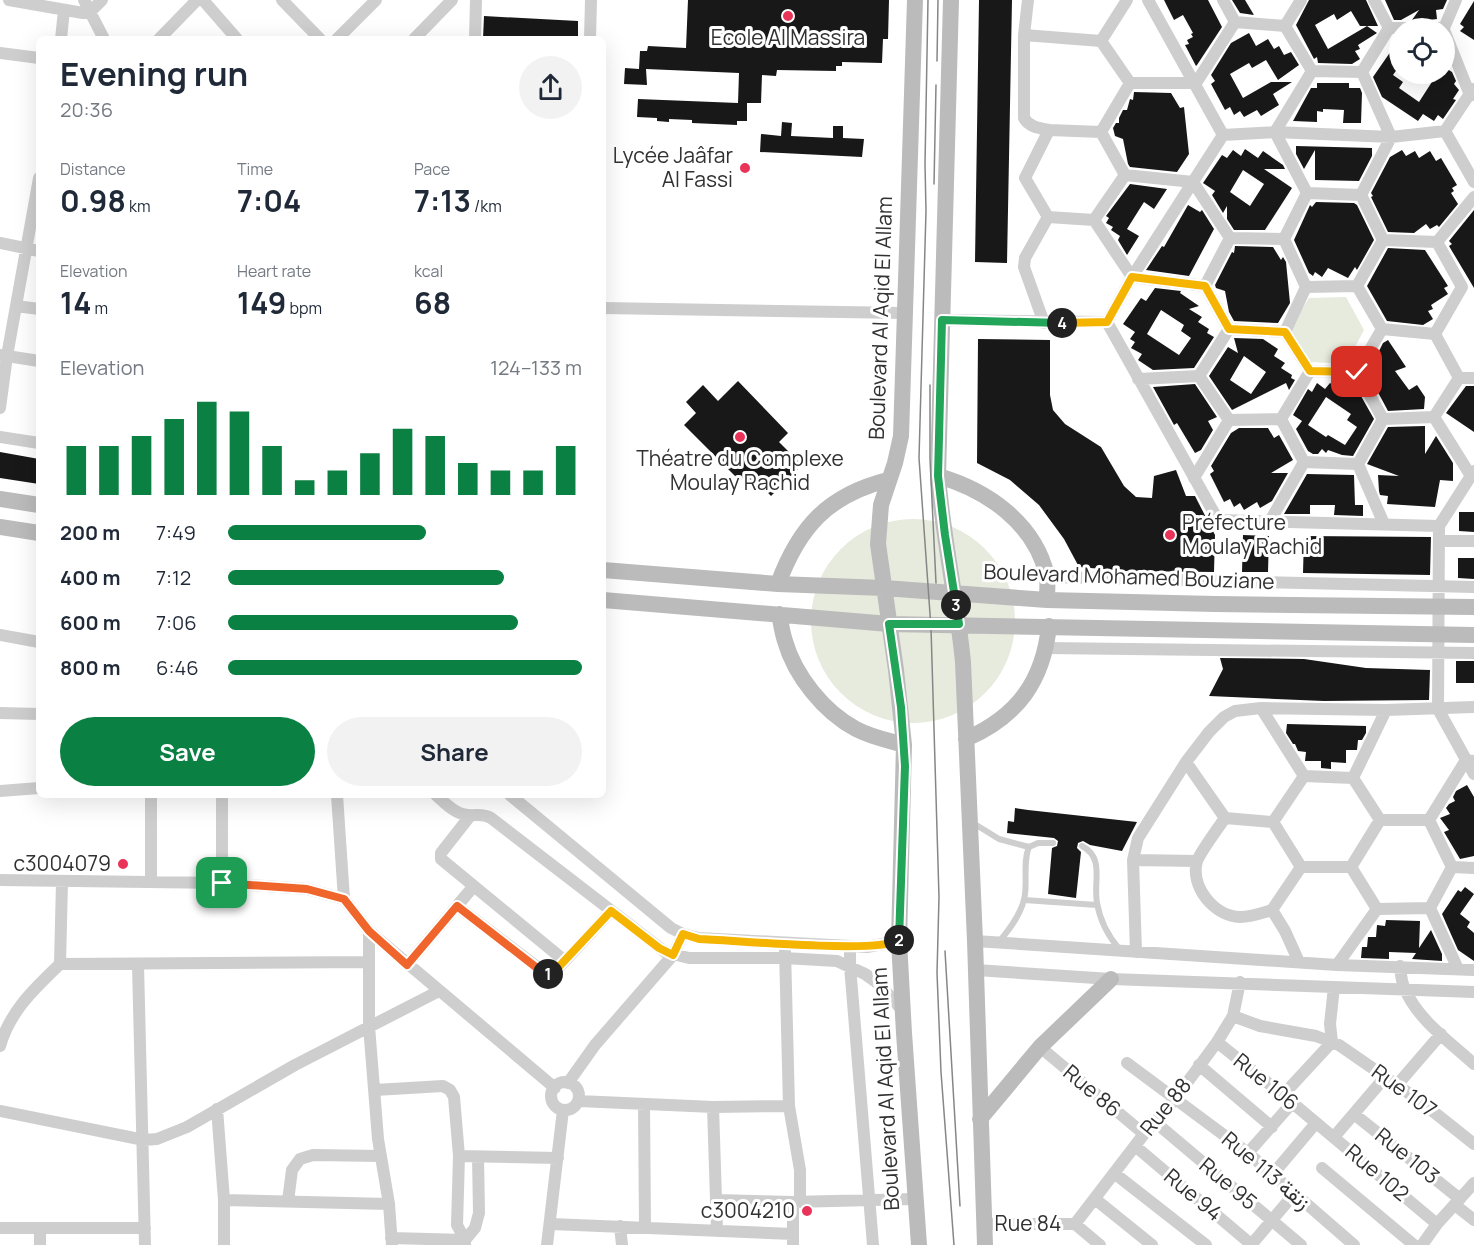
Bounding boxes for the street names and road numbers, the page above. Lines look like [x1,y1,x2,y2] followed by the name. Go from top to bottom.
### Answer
[862,196,898,440] street label: Boulevard Al Aqid El Allam
[983,557,1275,595] street label: Boulevard Mohamed Bouziane
[865,967,905,1211] street label: Boulevard Al Aqid El Allam
[1228,1046,1305,1116] street label: Rue 106
[1367,1057,1443,1123] street label: Rue 107
[1058,1058,1127,1123] street label: Rue 86
[1133,1072,1197,1141] street label: Rue 88
[1370,1121,1446,1190] street label: Rue 103
[1216,1125,1317,1216] street label: Rue 113 زنقة
[1340,1137,1415,1207] street label: Rue 102
[1194,1151,1263,1216] street label: Rue 95
[1159,1162,1229,1227] street label: Rue 94
[995,1209,1061,1237] street label: Rue 84

